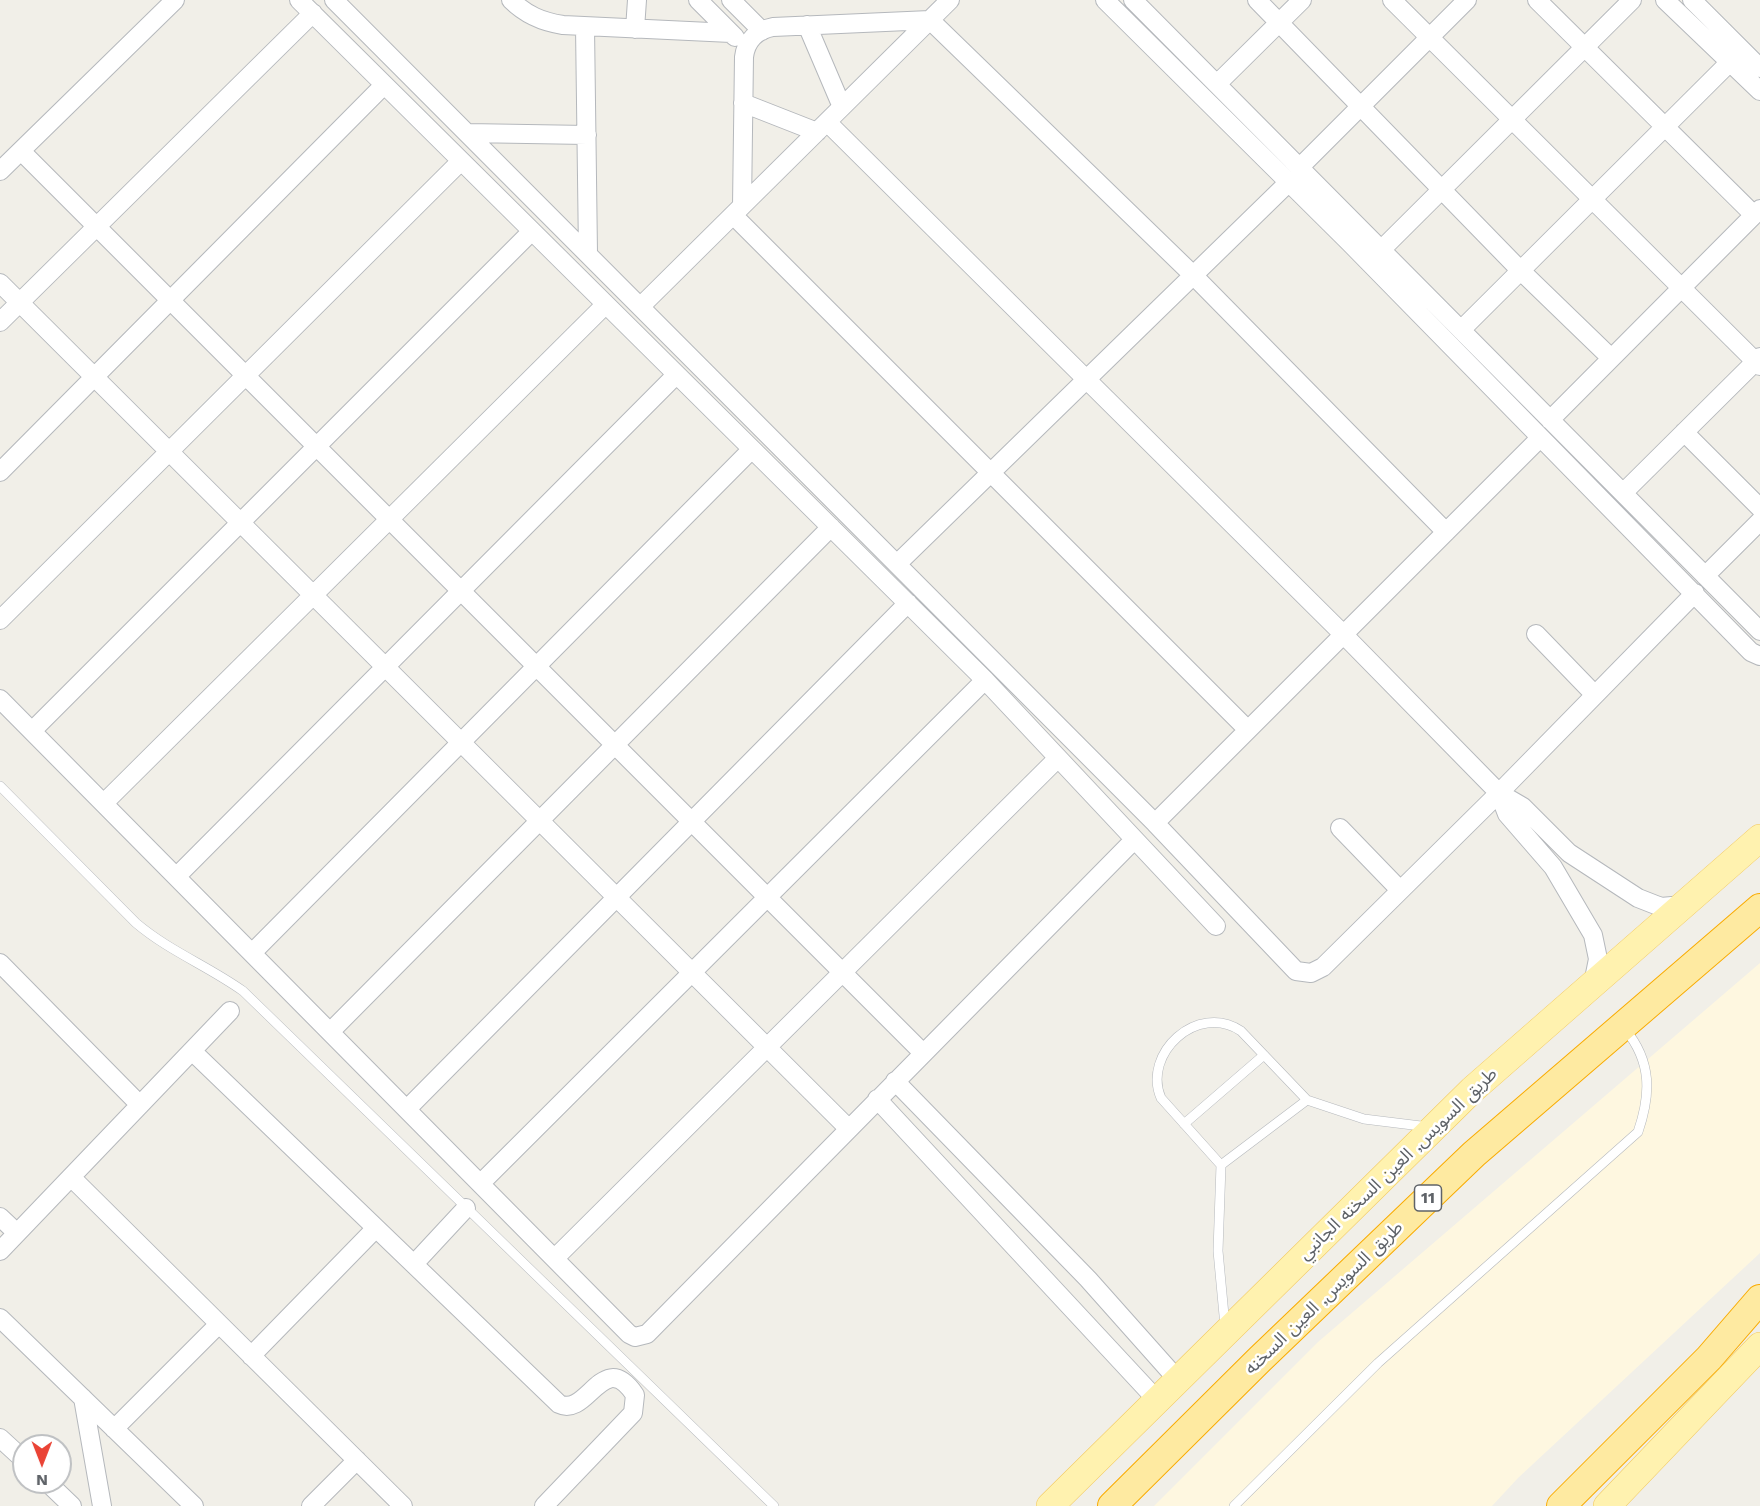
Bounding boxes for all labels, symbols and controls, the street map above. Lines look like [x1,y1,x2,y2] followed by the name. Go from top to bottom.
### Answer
[1294,1063,1502,1265] street label: طريق السويس, العين السخنه الجانبي
[1414,1185,1442,1211] road number: 11
[1240,1217,1408,1379] street label: طريق السويس, العين السخنه
[12,1434,72,1494] north arrow
[36,1471,48,1490] text: N

